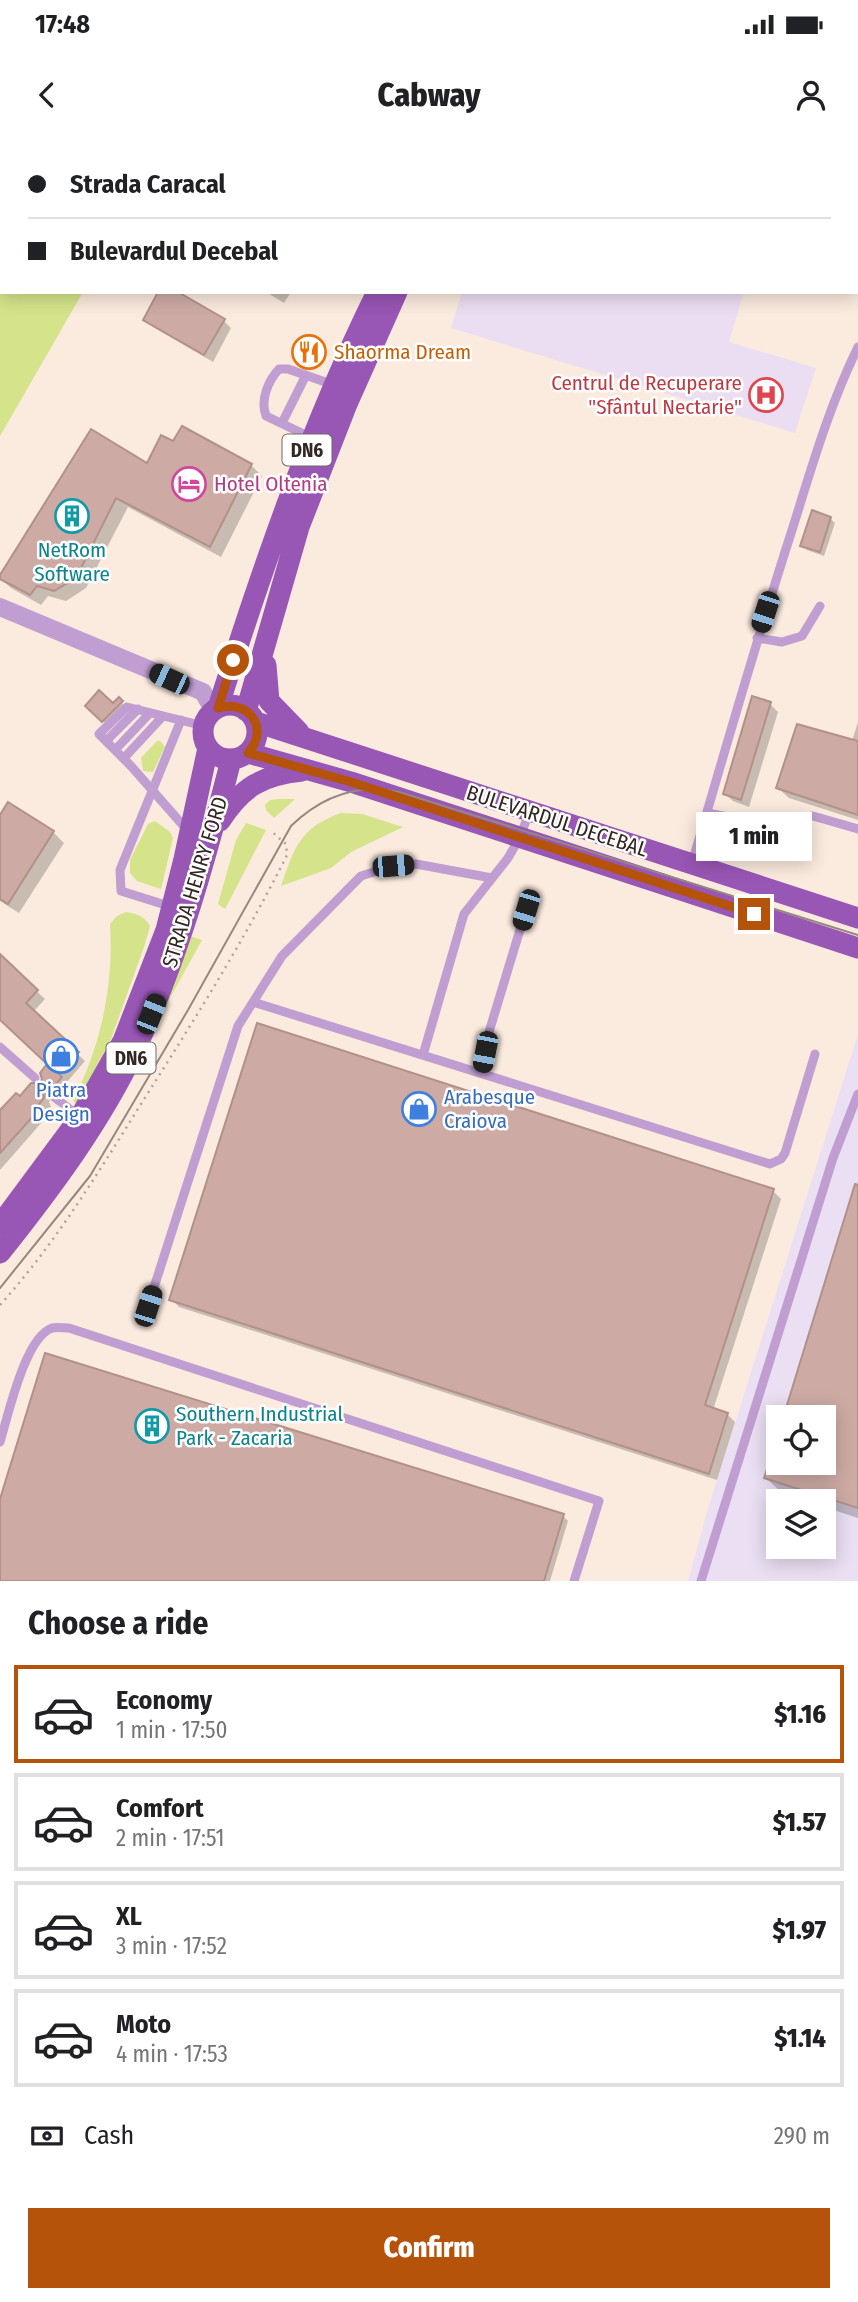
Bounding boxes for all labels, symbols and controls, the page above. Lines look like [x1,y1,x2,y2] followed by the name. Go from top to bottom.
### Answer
[35,9,90,40] text: 17:48
[28,76,66,114] icon: back
[378,76,480,114] text: Cabway
[792,76,830,114] icon: person
[70,169,226,200] text: Strada Caracal
[70,236,278,267] text: Bulevardul Decebal
[290,333,328,371] restaurant icon: Shaorma Dream
[334,339,471,365] place label: Shaorma Dream
[551,370,742,420] place label: Centrul de Recuperare "Sfântul Nectarie"
[747,376,785,414] hospital icon: Centrul de Recuperare "Sfântul Nectarie"
[282,434,332,466] road number: DN6
[170,465,208,503] hotel icon: Hotel Oltenia
[214,471,327,497] place label: Hotel Oltenia
[53,497,91,535] building icon: NetRom Software
[34,537,110,587] place label: NetRom Software
[749,589,782,635] car
[217,644,249,676] route start
[146,661,193,697] car
[463,779,651,863] street label: BULEVARDUL DECEBAL
[157,793,233,971] street label: STRADA HENRY FORD
[696,812,812,862] callout: 1 min
[729,822,779,850] text: 1 min
[372,854,415,878] car
[510,887,543,933] car
[738,898,770,930] route end
[134,991,169,1037] car
[471,1029,500,1075] car
[42,1037,80,1075] shop icon: Piatra Design
[106,1042,156,1074] road number: DN6
[32,1077,90,1127] place label: Piatra Design
[444,1084,535,1134] place label: Arabesque Craiova
[400,1090,438,1128] shop icon: Arabesque Craiova
[132,1283,165,1329] car
[176,1401,343,1451] place label: Southern Industrial Park - Zacaria
[766,1405,836,1559] map controls
[766,1405,836,1475] button: locate
[133,1407,171,1445] building icon: Southern Industrial Park - Zacaria
[766,1489,836,1559] button: layers
[28,1604,209,1642] text: Choose a ride
[32,1683,95,1746] icon: car
[116,1685,212,1716] text: Economy
[774,1699,826,1730] text: $1.16
[116,1716,227,1744] text: 1 min · 17:50
[32,1791,95,1854] icon: car
[116,1793,204,1824] text: Comfort
[773,1807,826,1838] text: $1.57
[116,1824,225,1852] text: 2 min · 17:51
[32,1899,95,1962] icon: car
[116,1901,142,1932] text: XL
[772,1915,826,1946] text: $1.97
[116,1932,227,1960] text: 3 min · 17:52
[32,2007,95,2070] icon: car
[116,2009,171,2040] text: Moto
[774,2023,826,2054] text: $1.14
[116,2040,228,2068] text: 4 min · 17:53
[28,2117,66,2155] icon: cash
[84,2120,134,2151] text: Cash
[774,2122,830,2150] text: 290 m
[28,2208,830,2288] button: Confirm

